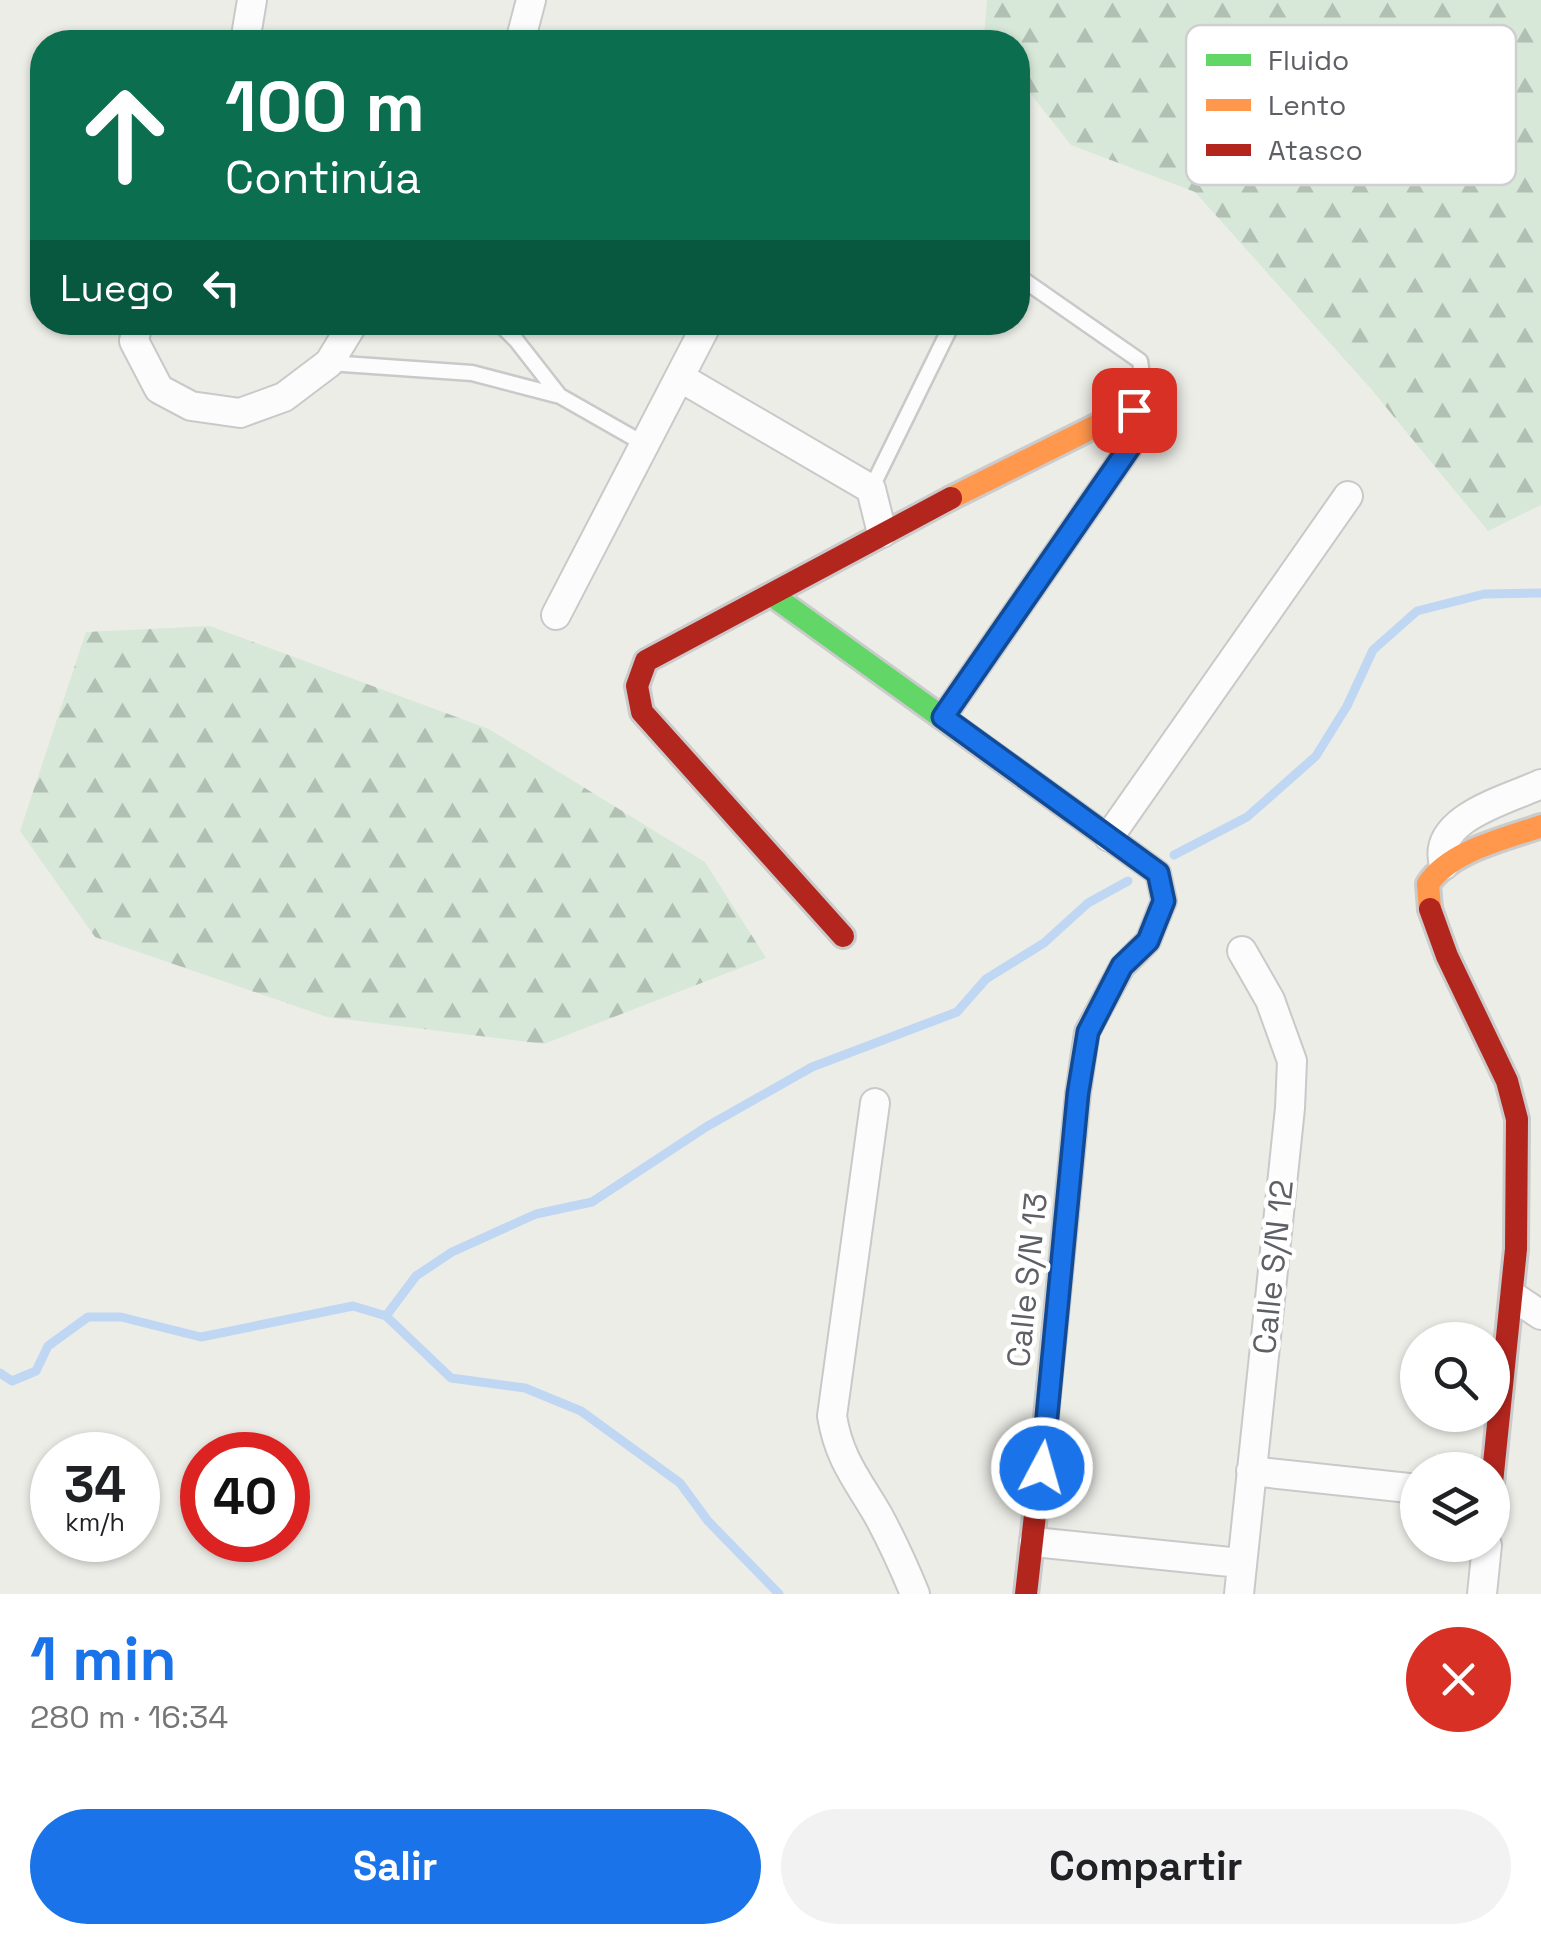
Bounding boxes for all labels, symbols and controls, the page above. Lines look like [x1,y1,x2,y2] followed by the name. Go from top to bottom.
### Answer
[1186,25,1516,185] legend
[1268,42,1349,78] text: Fluido
[225,62,425,151] text: 100 m
[60,70,190,200] icon: ahead
[1268,87,1346,123] text: Lento
[1268,132,1363,168] text: Atasco
[225,149,421,206] text: Continúa
[194,260,249,315] icon: left
[60,264,174,312] text: Luego
[1092,368,1177,453] pin
[1107,383,1162,438] icon: arrive
[1244,1178,1302,1356] street label: Calle S/N 12
[998,1191,1056,1369] street label: Calle S/N 13
[1400,1322,1510,1562] map controls
[1400,1322,1510,1432] button: search
[990,1416,1094,1520] position arrow
[180,1432,310,1562] speed limit sign: 40
[1400,1452,1510,1562] button: layers
[64,1453,126,1517] text: 34
[65,1506,125,1538] text: km/h
[30,1621,177,1698] text: 1 min
[1406,1627,1511,1732] button: close
[30,1697,228,1737] text: 280 m · 16:34
[30,1809,761,1924] button: Salir
[781,1809,1511,1924] button: Compartir

